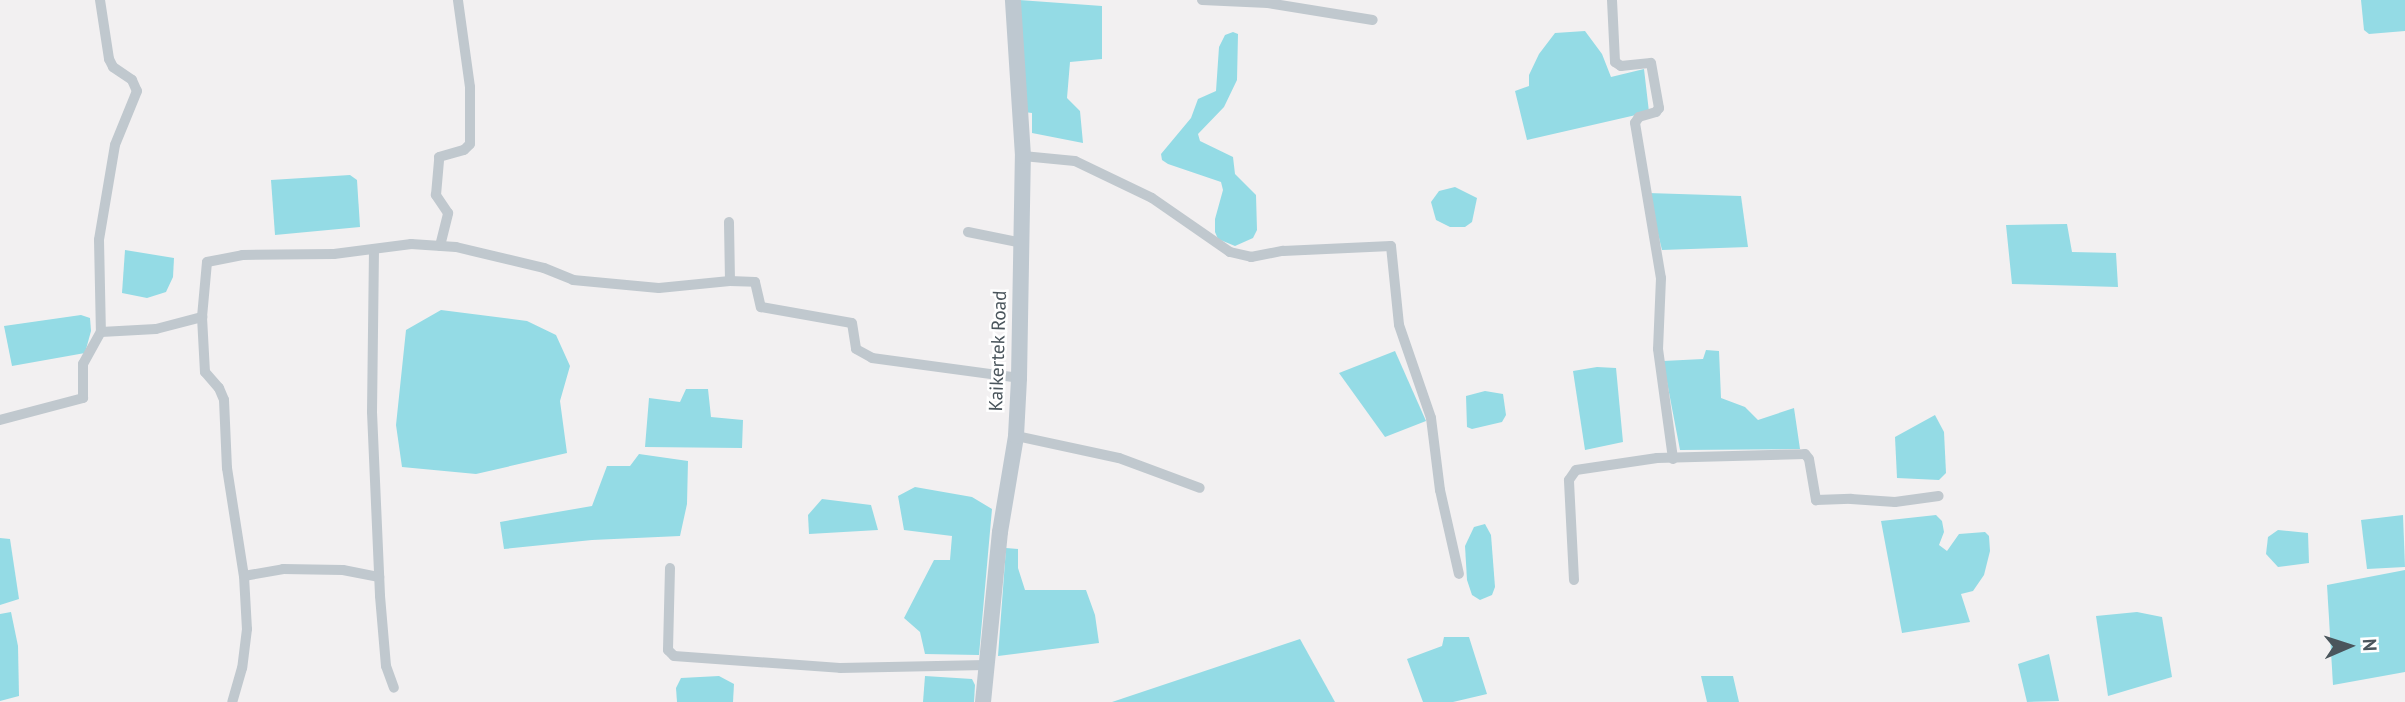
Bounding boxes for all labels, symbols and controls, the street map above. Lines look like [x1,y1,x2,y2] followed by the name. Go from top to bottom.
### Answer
[984,290,1012,412] street label: Kaikertek Road
[2314,611,2384,681] north arrow
[2358,638,2382,652] text: N

